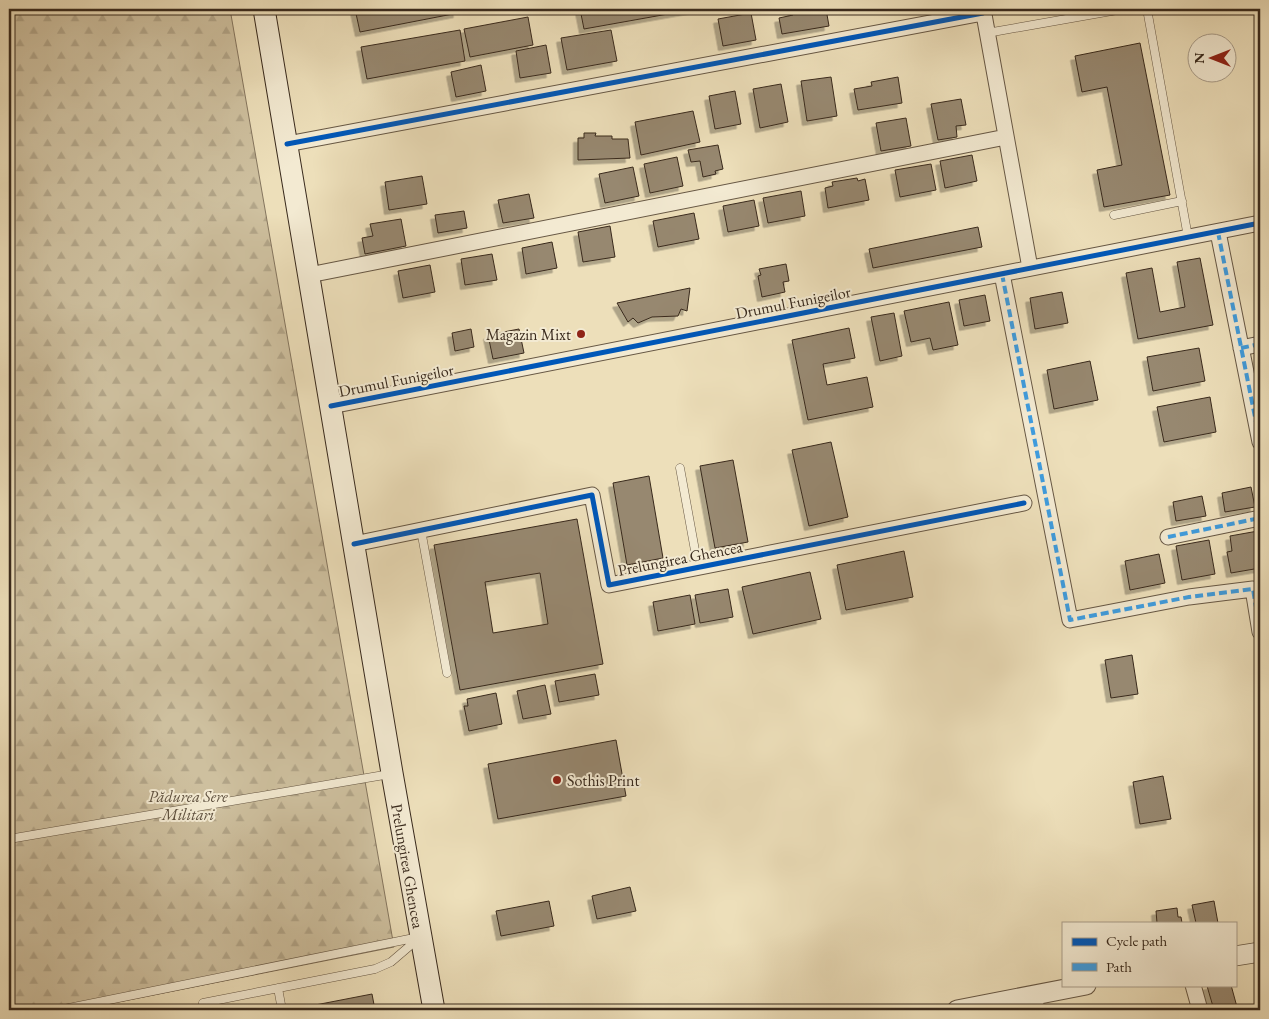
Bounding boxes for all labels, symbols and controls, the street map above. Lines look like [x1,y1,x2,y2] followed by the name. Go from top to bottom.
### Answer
[1186,32,1236,82] north arrow
[1190,52,1208,64] text: N
[734,281,853,324] street label: Drumul Funigeilor
[486,324,571,345] place label: Magazin Mixt
[575,328,587,340] marker: Magazin Mixt
[337,359,456,402] street label: Drumul Funigeilor
[616,536,745,581] street label: Prelungirea Ghencea
[567,770,639,791] place label: Sothis Print
[551,774,563,786] marker: Sothis Print
[148,786,228,825] park label: Pădurea Sere Militari
[386,802,429,931] street label: Prelungirea Ghencea
[1062,922,1236,986] legend
[1106,931,1168,950] text: Cycle path
[1106,957,1132,976] text: Path

